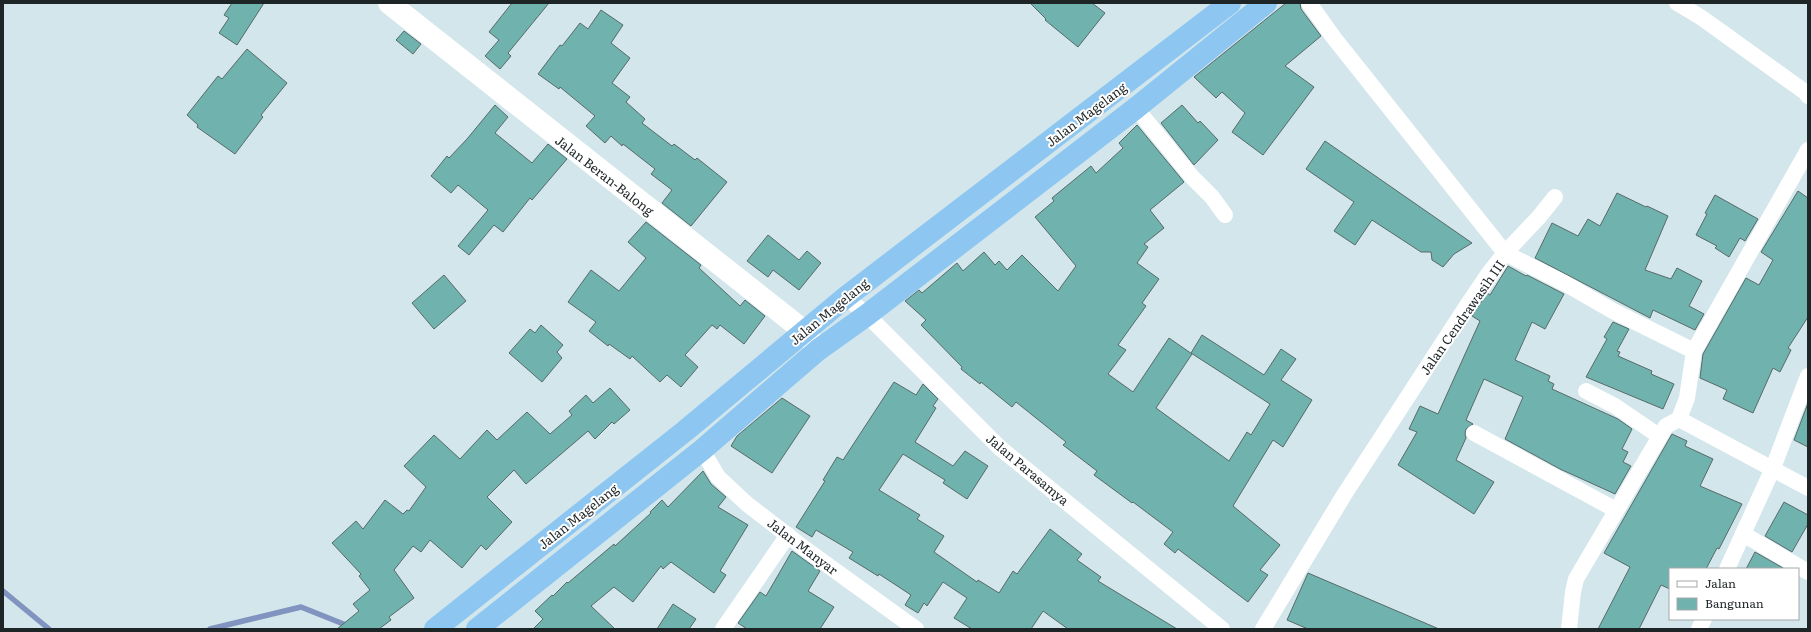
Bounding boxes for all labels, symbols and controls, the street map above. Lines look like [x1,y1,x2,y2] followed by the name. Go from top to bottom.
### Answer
[1042,77,1131,151] street label: Jalan Magelang
[552,130,659,220] street label: Jalan Beran-Balong
[1415,256,1509,378] street label: Jalan Cendrawasih III
[785,273,873,349] street label: Jalan Magelang
[983,429,1073,509] street label: Jalan Parasamya
[534,478,622,553] street label: Jalan Magelang
[764,513,843,579] street label: Jalan Manyar
[1669,568,1799,620] legend
[1705,574,1736,592] text: Jalan
[1705,594,1764,612] text: Bangunan

